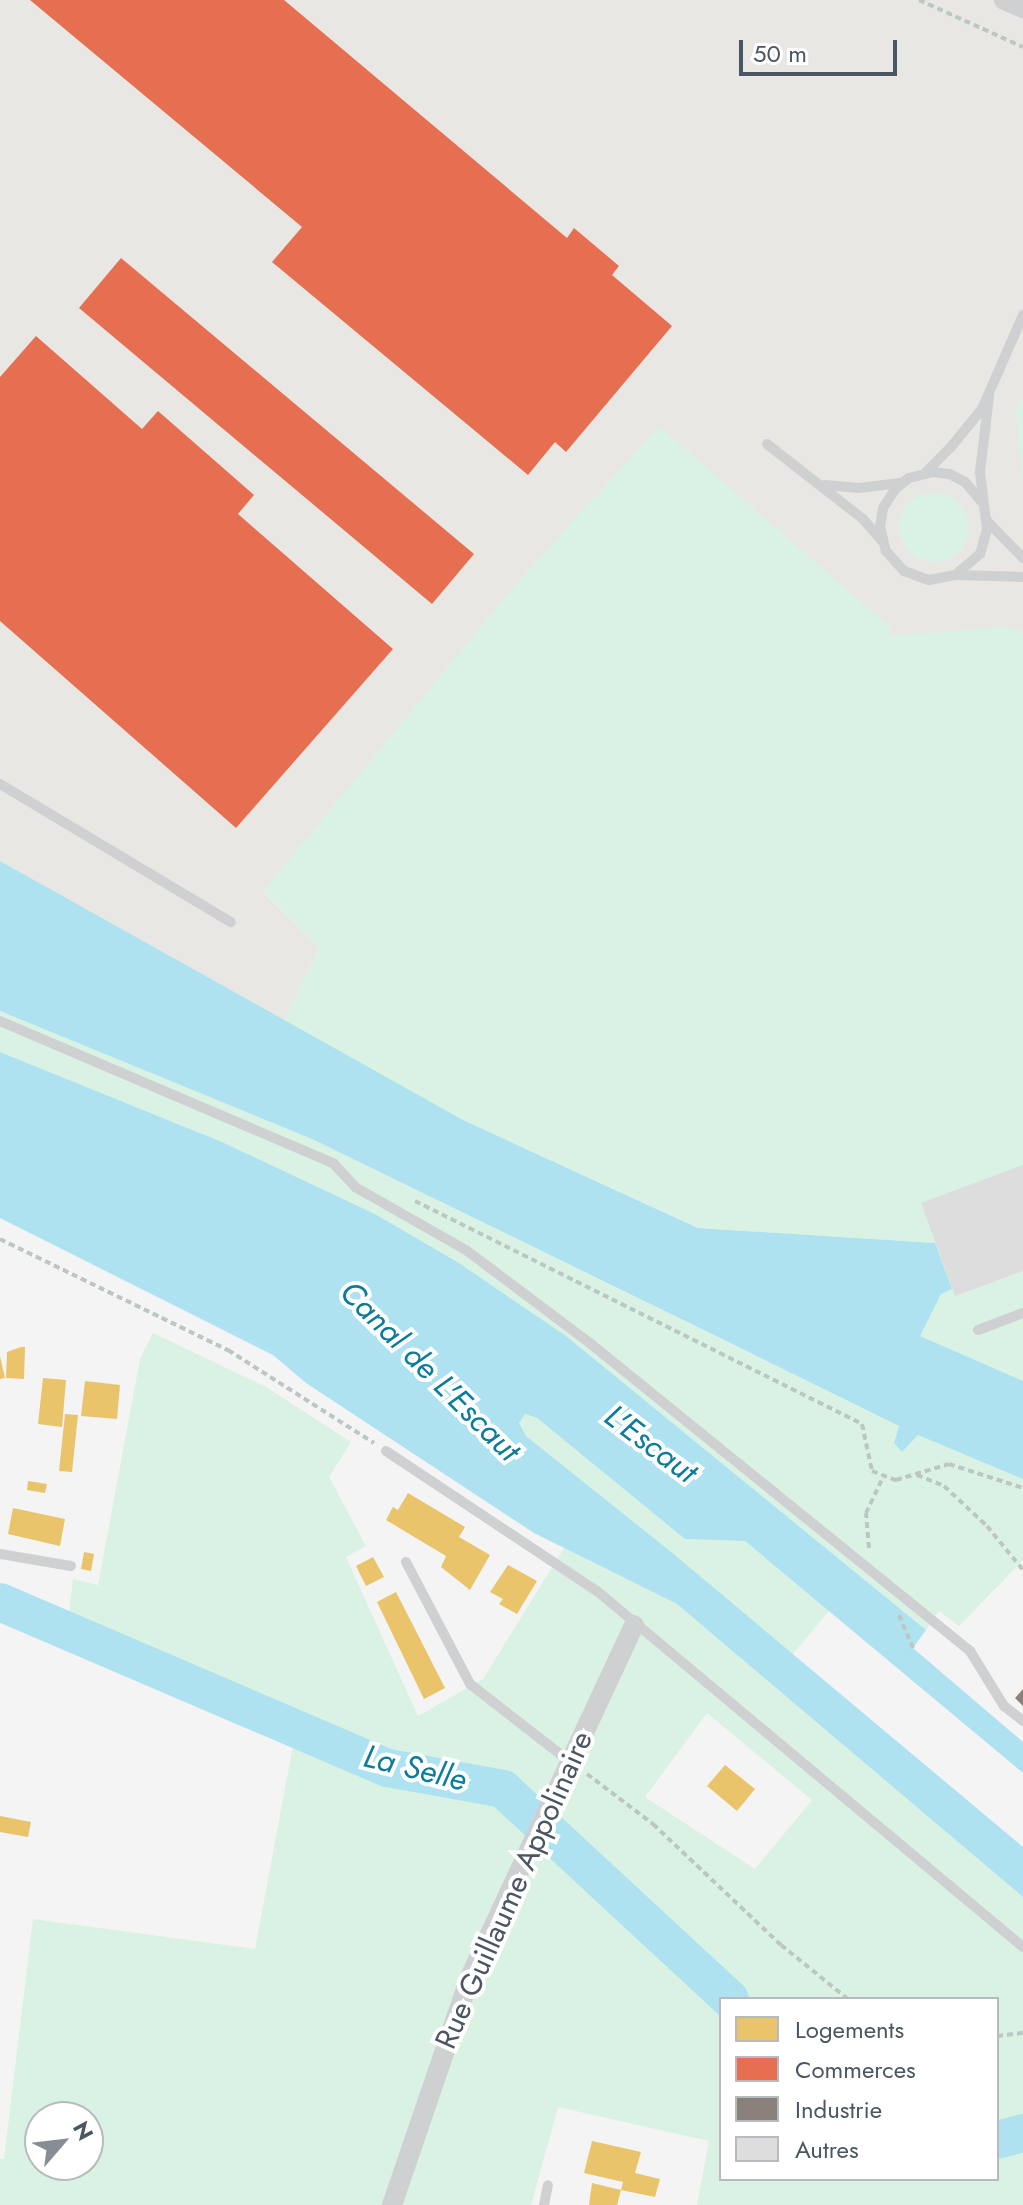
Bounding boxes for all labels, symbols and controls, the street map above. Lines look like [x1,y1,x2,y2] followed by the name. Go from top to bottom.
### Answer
[743,24,901,74] scale bar
[753,36,807,71] text: 50 m
[332,1273,528,1469] water label: Canal de L'Escaut
[597,1397,705,1491] water label: L'Escaut
[428,1726,600,2054] street label: Rue Guillaume Appolinaire
[360,1737,470,1799] water label: La Selle
[719,1997,999,2181] legend
[795,2012,904,2047] text: Logements
[795,2052,916,2087] text: Commerces
[795,2092,882,2127] text: Industrie
[24,2101,104,2181] north arrow
[65,2115,102,2146] text: N
[795,2132,859,2167] text: Autres

